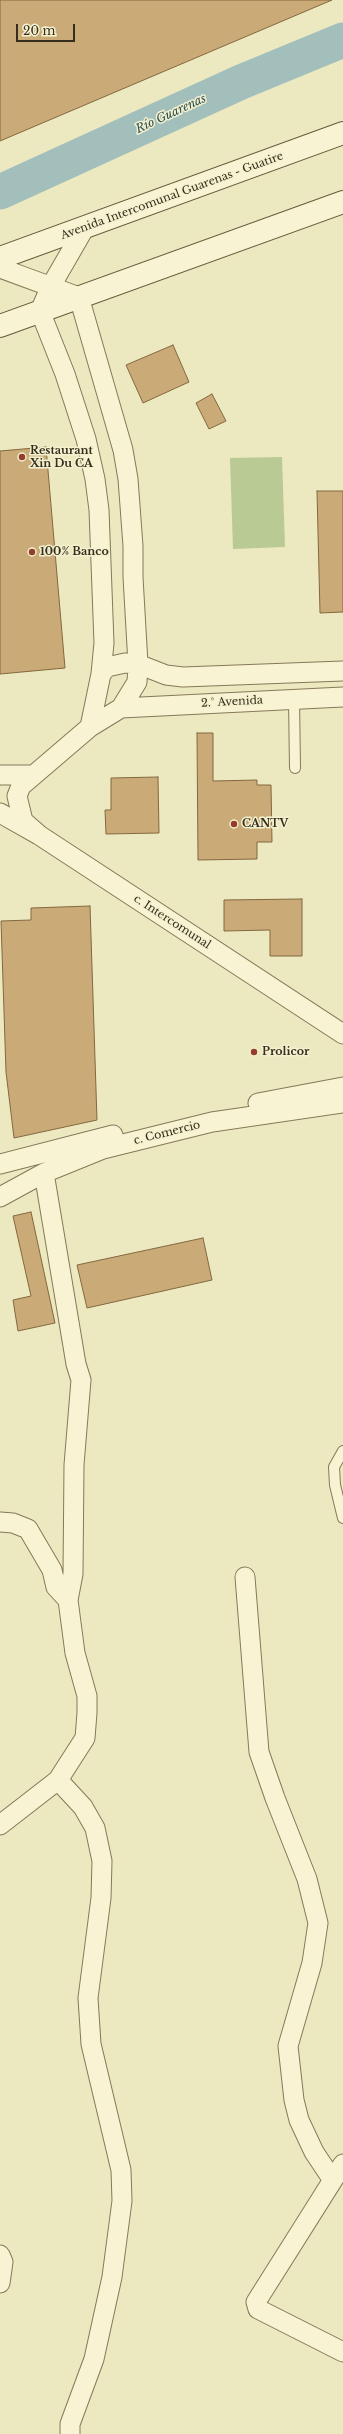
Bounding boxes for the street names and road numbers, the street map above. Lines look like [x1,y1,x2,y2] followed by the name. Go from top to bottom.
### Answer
[59,149,285,243] street label: Avenida Intercomunal Guarenas - Guatire
[201,694,263,710] street label: 2.° Avenida
[131,892,213,952] street label: c. Intercomunal
[132,1118,202,1148] street label: c. Comercio

